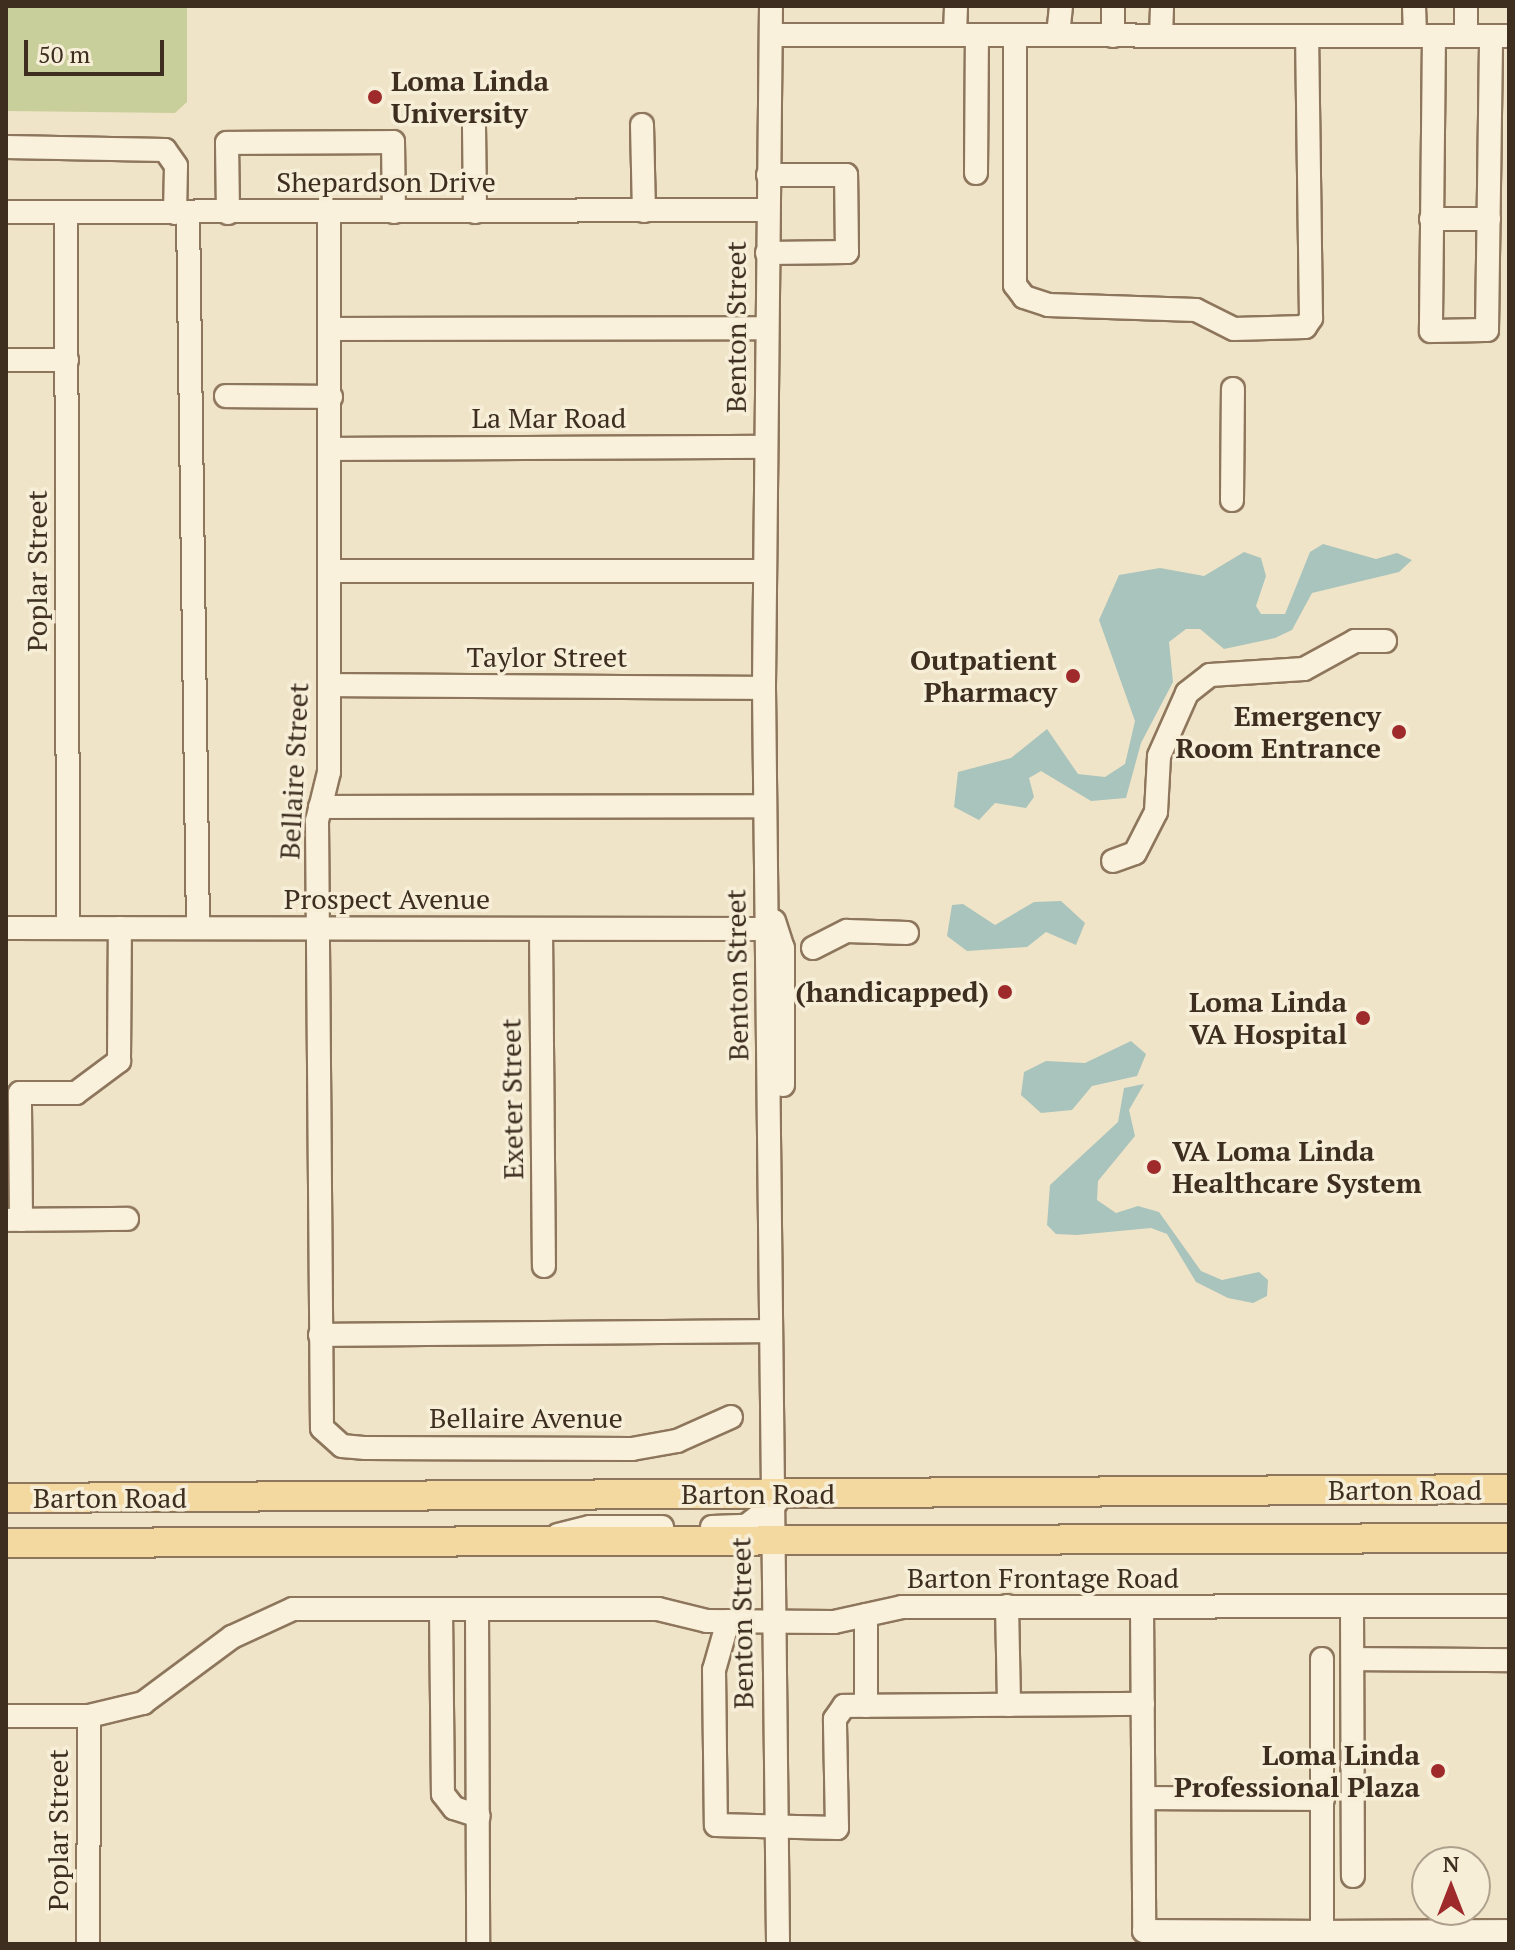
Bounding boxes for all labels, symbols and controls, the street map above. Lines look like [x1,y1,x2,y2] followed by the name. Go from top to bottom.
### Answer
[28,24,168,74] scale bar
[38,38,90,70] text: 50 m
[391,64,549,130] place label: Loma Linda University
[366,88,384,106] marker: Loma Linda University
[276,165,496,199] street label: Shepardson Drive
[719,241,753,413] street label: Benton Street
[472,401,626,435] street label: La Mar Road
[20,490,54,652] street label: Poplar Street
[467,640,627,674] street label: Taylor Street
[910,643,1057,709] place label: Outpatient Pharmacy
[1064,667,1082,685] marker: Outpatient Pharmacy
[273,682,315,860] street label: Bellaire Street
[1175,699,1381,765] place label: Emergency Room Entrance
[1388,721,1410,743] marker: Emergency Room Entrance
[284,882,490,916] street label: Prospect Avenue
[719,889,755,1061] street label: Benton Street
[795,975,989,1009] place label: (handicapped)
[996,983,1014,1001] marker: (handicapped)
[1189,985,1347,1051] place label: Loma Linda VA Hospital
[1354,1009,1372,1027] marker: Loma Linda VA Hospital
[494,1018,530,1180] street label: Exeter Street
[1172,1134,1422,1200] place label: VA Loma Linda Healthcare System
[1143,1156,1165,1178] marker: VA Loma Linda Healthcare System
[429,1401,623,1435] street label: Bellaire Avenue
[1328,1473,1482,1507] street label: Barton Road
[681,1477,835,1511] street label: Barton Road
[33,1481,187,1515] street label: Barton Road
[724,1537,760,1709] street label: Benton Street
[907,1561,1179,1595] street label: Barton Frontage Road
[1174,1738,1420,1804] place label: Loma Linda Professional Plaza
[41,1749,75,1911] street label: Poplar Street
[1427,1760,1449,1782] marker: Loma Linda Professional Plaza
[1411,1846,1491,1926] north arrow
[1443,1849,1459,1878] text: N

